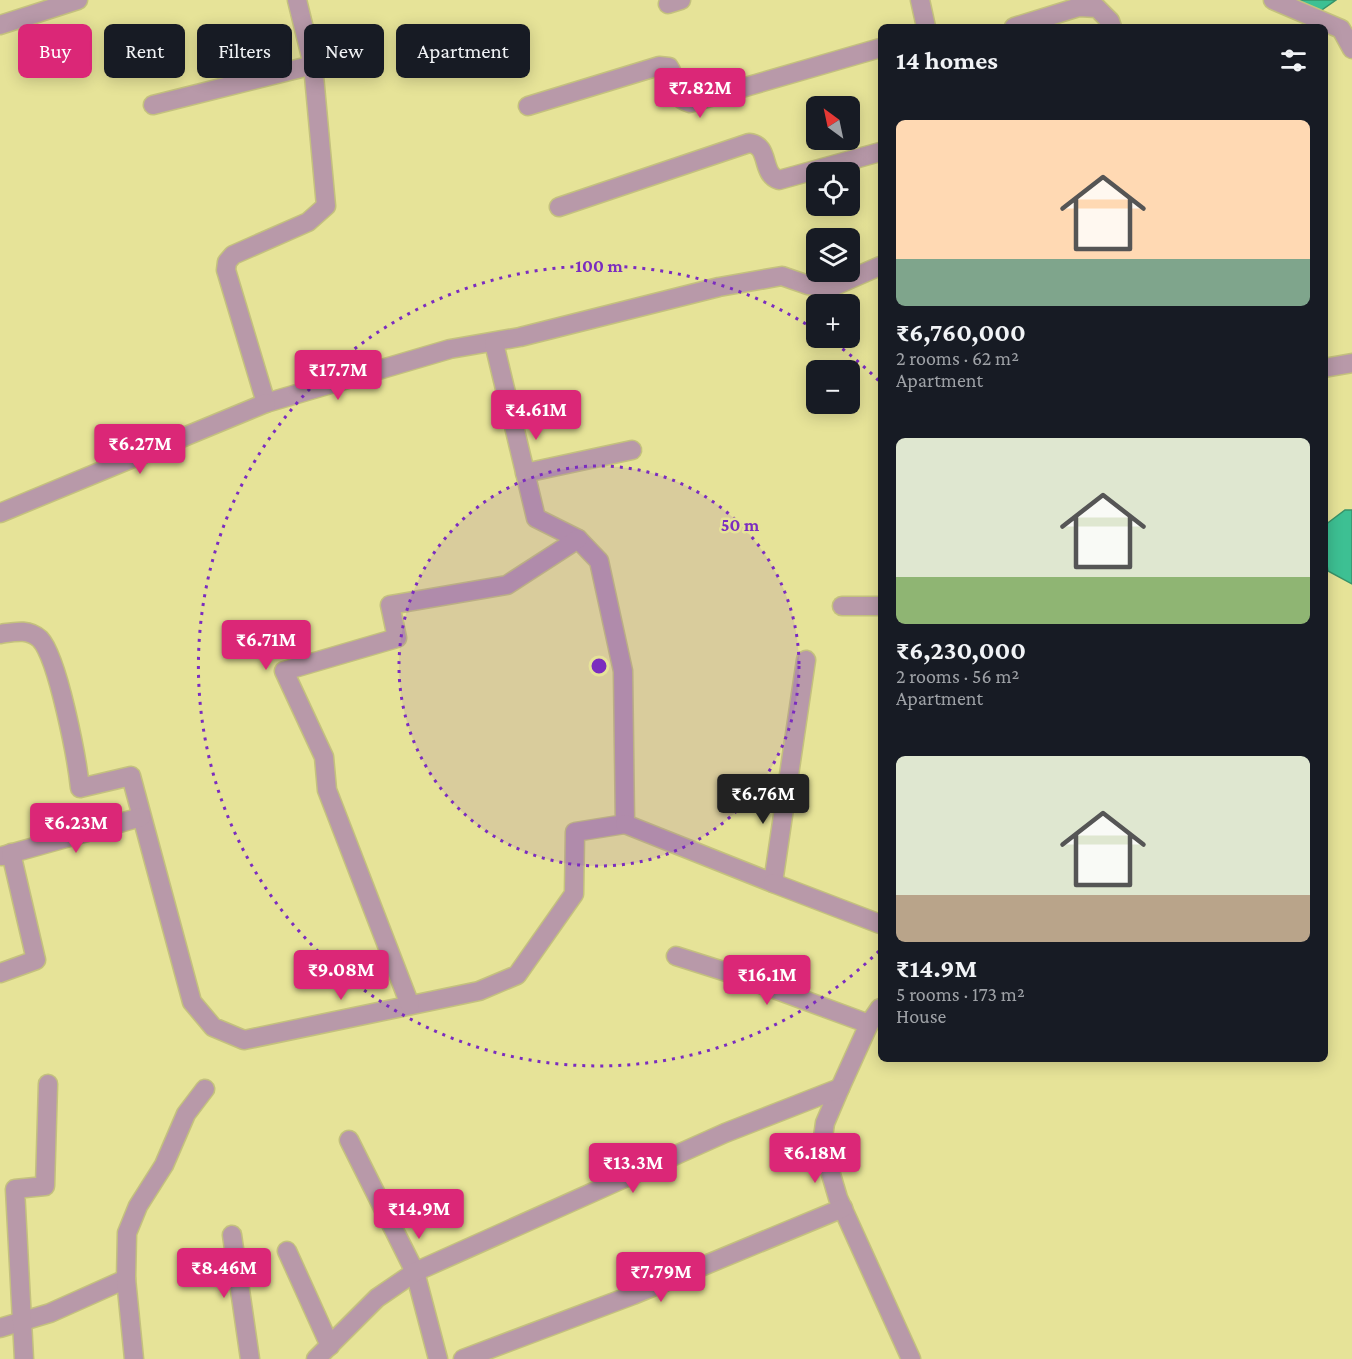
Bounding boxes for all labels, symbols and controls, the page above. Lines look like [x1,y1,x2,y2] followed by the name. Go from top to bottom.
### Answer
[18,24,92,78] chip: Buy
[104,24,185,78] chip: Rent
[197,24,292,78] chip: Filters
[304,24,384,78] chip: New
[396,24,530,78] chip: Apartment
[1277,44,1310,77] icon: filters
[896,46,998,75] text: 14 homes
[651,68,749,119] pin: ₹7.82M
[668,76,732,98] text: ₹7.82M
[806,96,860,150] north arrow
[806,96,860,414] map controls
[1049,159,1157,267] icon: home
[806,162,860,216] button: locate
[806,228,860,282] button: layers
[575,256,623,276] text: 100 m
[806,294,860,348] button: +
[896,318,1026,347] text: ₹6,760,000
[896,347,1019,369] text: 2 rooms · 62 m²
[289,350,387,401] pin: ₹17.7M
[309,358,367,380] text: ₹17.7M
[806,360,860,414] button: −
[896,369,983,391] text: Apartment
[487,390,585,441] pin: ₹4.61M
[505,398,567,420] text: ₹4.61M
[91,424,189,475] pin: ₹6.27M
[108,432,172,454] text: ₹6.27M
[1049,477,1157,585] icon: home
[721,515,760,535] text: 50 m
[217,620,315,671] pin: ₹6.71M
[236,628,296,650] text: ₹6.71M
[896,636,1026,665] text: ₹6,230,000
[589,656,609,676] centre of rings
[896,665,1019,687] text: 2 rooms · 56 m²
[896,687,983,709] text: Apartment
[714,774,812,825] pin: ₹6.76M
[731,782,795,804] text: ₹6.76M
[1049,795,1157,903] icon: home
[27,803,125,854] pin: ₹6.23M
[44,811,108,833] text: ₹6.23M
[292,950,390,1001] pin: ₹9.08M
[896,954,977,983] text: ₹14.9M
[718,955,816,1006] pin: ₹16.1M
[308,958,374,980] text: ₹9.08M
[737,963,797,985] text: ₹16.1M
[896,983,1025,1005] text: 5 rooms · 173 m²
[896,1005,946,1027] text: House
[766,1133,864,1184] pin: ₹6.18M
[783,1141,847,1163] text: ₹6.18M
[584,1143,682,1194] pin: ₹13.3M
[603,1151,663,1173] text: ₹13.3M
[370,1189,468,1240] pin: ₹14.9M
[388,1197,450,1219] text: ₹14.9M
[175,1248,273,1299] pin: ₹8.46M
[612,1252,710,1303] pin: ₹7.79M
[191,1256,257,1278] text: ₹8.46M
[630,1260,692,1282] text: ₹7.79M

